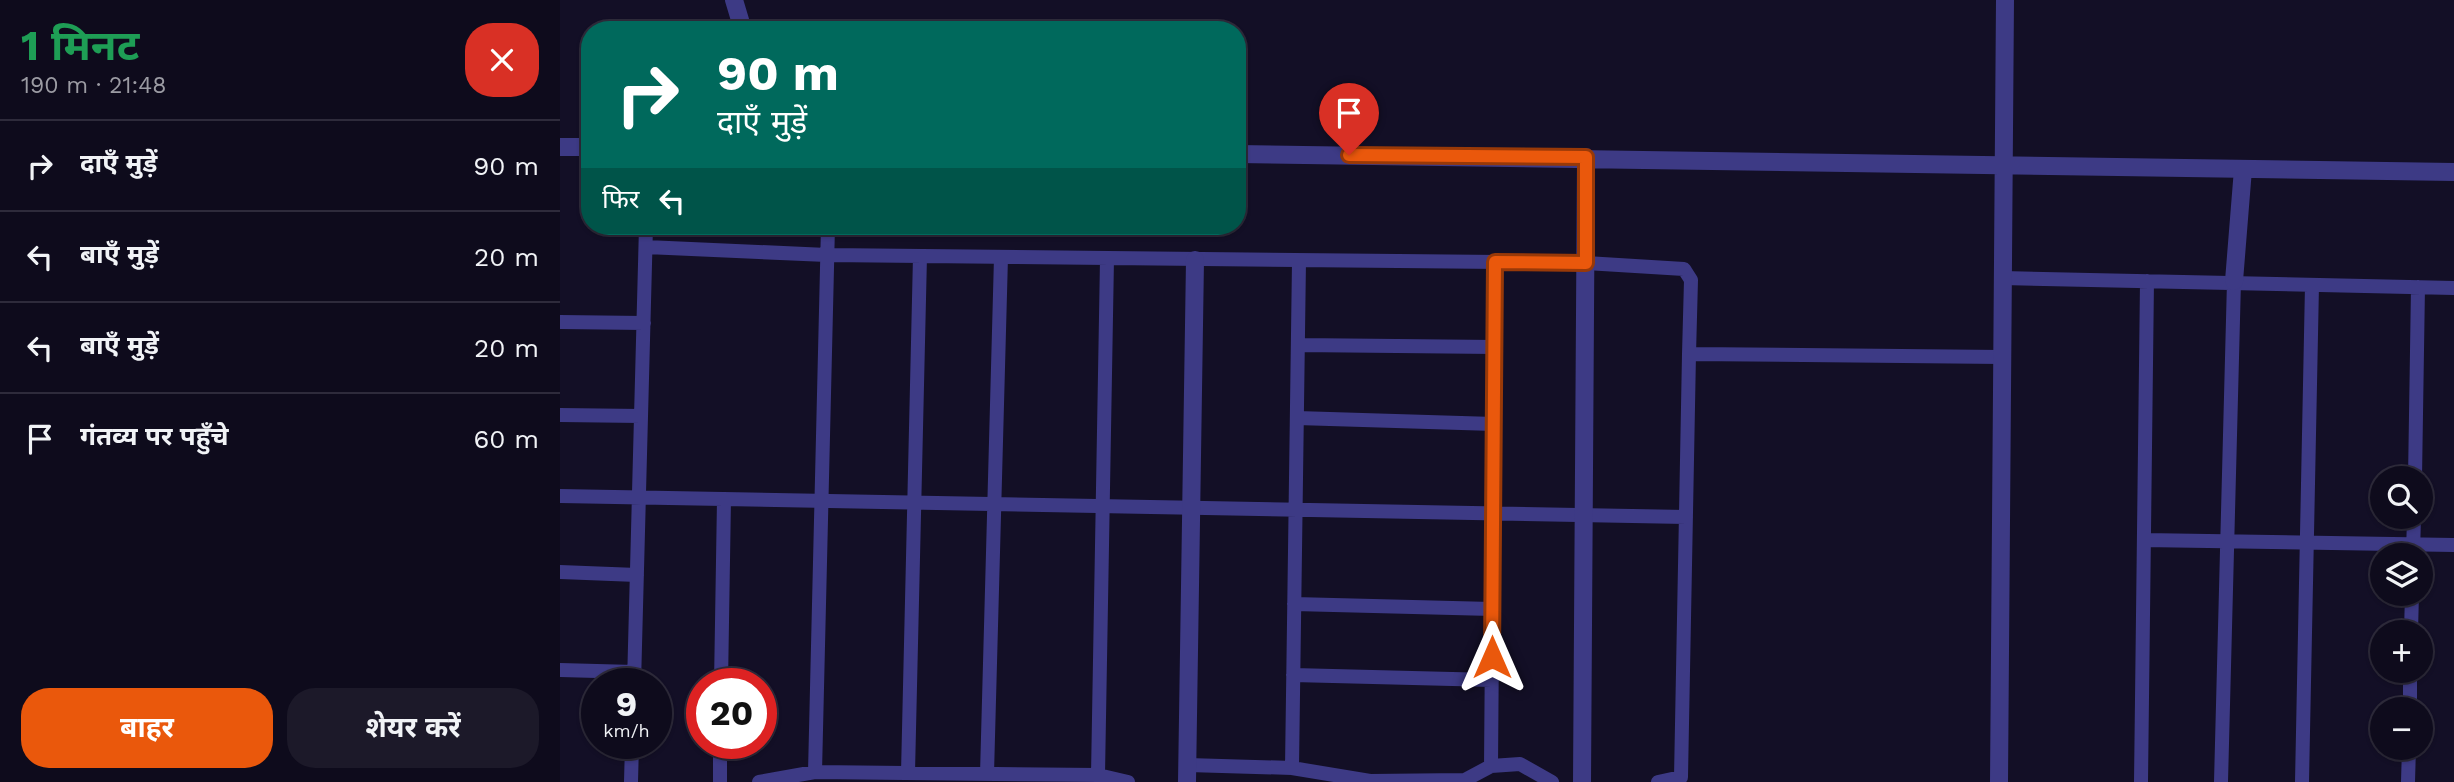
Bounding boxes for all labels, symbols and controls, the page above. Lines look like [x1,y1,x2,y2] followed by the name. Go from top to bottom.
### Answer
[21,21,139,70] text: 1 मिनट
[465,23,539,97] button: close
[717,44,839,102] text: 90 m
[602,49,693,140] icon: right
[21,72,167,99] text: 190 m · 21:48
[1319,83,1379,155] pin
[1330,94,1368,132] icon: arrive
[717,103,807,141] text: दाएँ मुड़ें
[21,147,59,185] icon: right
[80,148,157,178] text: दाएँ मुड़ें
[473,151,539,181] text: 90 m
[653,182,691,220] icon: left
[602,184,639,214] text: फिर
[21,238,59,276] icon: left
[80,239,159,269] text: बाएँ मुड़ें
[474,242,539,272] text: 20 m
[21,329,59,367] icon: left
[80,330,159,360] text: बाएँ मुड़ें
[474,333,539,363] text: 20 m
[21,420,59,458] icon: arrive
[80,421,229,451] text: गंतव्य पर पहुँचे
[473,424,539,454] text: 60 m
[2370,466,2433,760] map controls
[2370,466,2433,529] button: search
[2370,543,2433,606] button: layers
[1455,620,1529,694] position arrow
[2370,620,2433,683] button: +
[686,668,777,759] speed limit sign: 20
[616,683,637,725] text: 9
[21,688,273,768] button: बाहर
[287,688,539,768] button: शेयर करें
[2370,697,2433,760] button: −
[603,720,650,741] text: km/h

